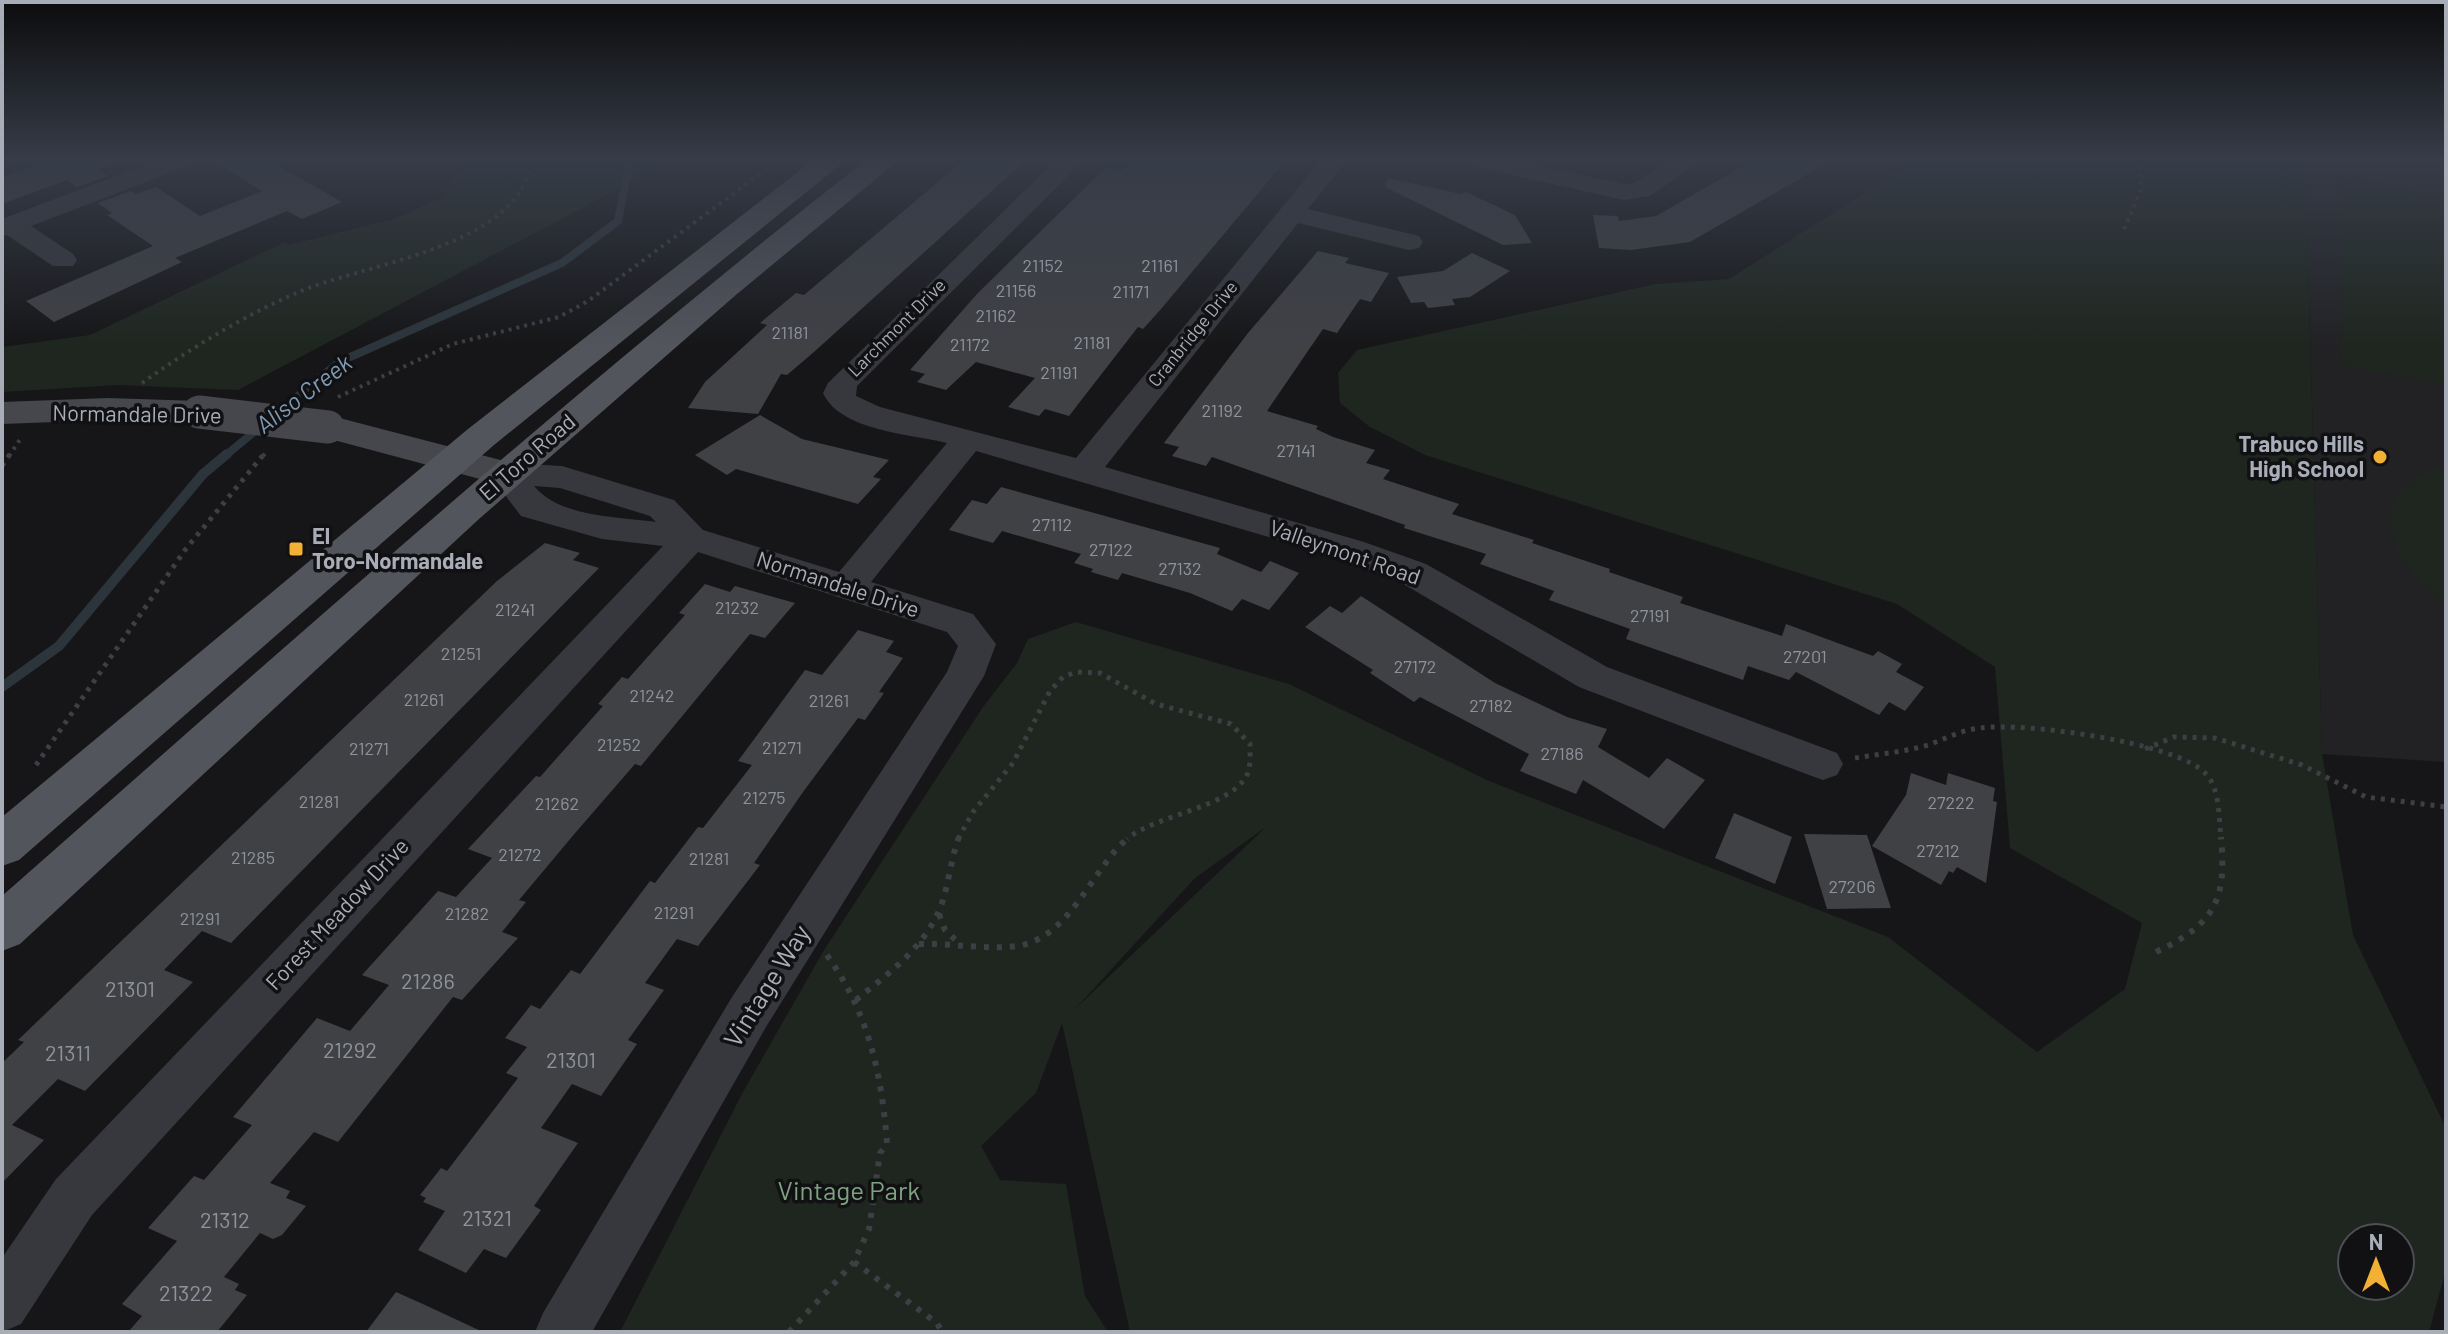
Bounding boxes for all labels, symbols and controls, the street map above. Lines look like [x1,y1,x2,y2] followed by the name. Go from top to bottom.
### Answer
[1023,254,1063,276] house number: 21152
[1141,254,1179,276] house number: 21161
[843,274,950,381] street label: Larchmont Drive
[1143,276,1242,391] street label: Cranbridge Drive
[996,279,1036,301] house number: 21156
[1113,280,1149,302] house number: 21171
[976,304,1016,326] house number: 21162
[771,321,809,343] house number: 21181
[1073,331,1111,353] house number: 21181
[950,333,990,355] house number: 21172
[249,347,357,438] water label: Aliso Creek
[1040,361,1078,383] house number: 21191
[52,399,222,427] street label: Normandale Drive
[1201,399,1243,421] house number: 21192
[473,408,580,505] street label: El Toro Road
[2238,430,2364,481] place label: Trabuco Hills High School
[1276,439,1316,461] house number: 27141
[2371,448,2389,466] marker: Trabuco Hills High School
[1032,513,1072,535] house number: 27112
[1266,513,1424,589] street label: Valleymont Road
[312,522,483,573] place label: El Toro-Normandale
[1089,538,1133,560] house number: 27122
[287,540,305,558] marker: El Toro-Normandale
[754,545,923,622] street label: Normandale Drive
[1158,557,1202,579] house number: 27132
[715,596,759,618] house number: 21232
[495,598,535,620] house number: 21241
[1630,604,1670,626] house number: 27191
[441,642,481,664] house number: 21251
[1783,645,1827,667] house number: 27201
[1394,655,1436,677] house number: 27172
[630,684,674,706] house number: 21242
[404,688,444,710] house number: 21261
[809,689,849,711] house number: 21261
[1469,694,1513,716] house number: 27182
[597,733,641,755] house number: 21252
[762,736,802,758] house number: 21271
[349,737,389,759] house number: 21271
[1540,742,1584,764] house number: 27186
[742,786,786,808] house number: 21275
[299,790,339,812] house number: 21281
[1927,791,1975,813] house number: 27222
[535,792,579,814] house number: 21262
[259,832,413,994] street label: Forest Meadow Drive
[1916,839,1960,861] house number: 27212
[498,843,542,865] house number: 21272
[231,846,275,868] house number: 21285
[689,847,729,869] house number: 21281
[1828,875,1876,897] house number: 27206
[654,901,694,923] house number: 21291
[445,902,489,924] house number: 21282
[180,907,220,929] house number: 21291
[716,918,816,1052] street label: Vintage Way
[401,967,455,993] house number: 21286
[105,975,155,1001] house number: 21301
[323,1036,377,1062] house number: 21292
[45,1039,91,1065] house number: 21311
[546,1046,596,1072] house number: 21301
[778,1174,920,1205] park label: Vintage Park
[462,1204,512,1230] house number: 21321
[200,1206,250,1232] house number: 21312
[2336,1222,2416,1302] north arrow
[2369,1228,2383,1254] text: N
[159,1279,213,1305] house number: 21322

